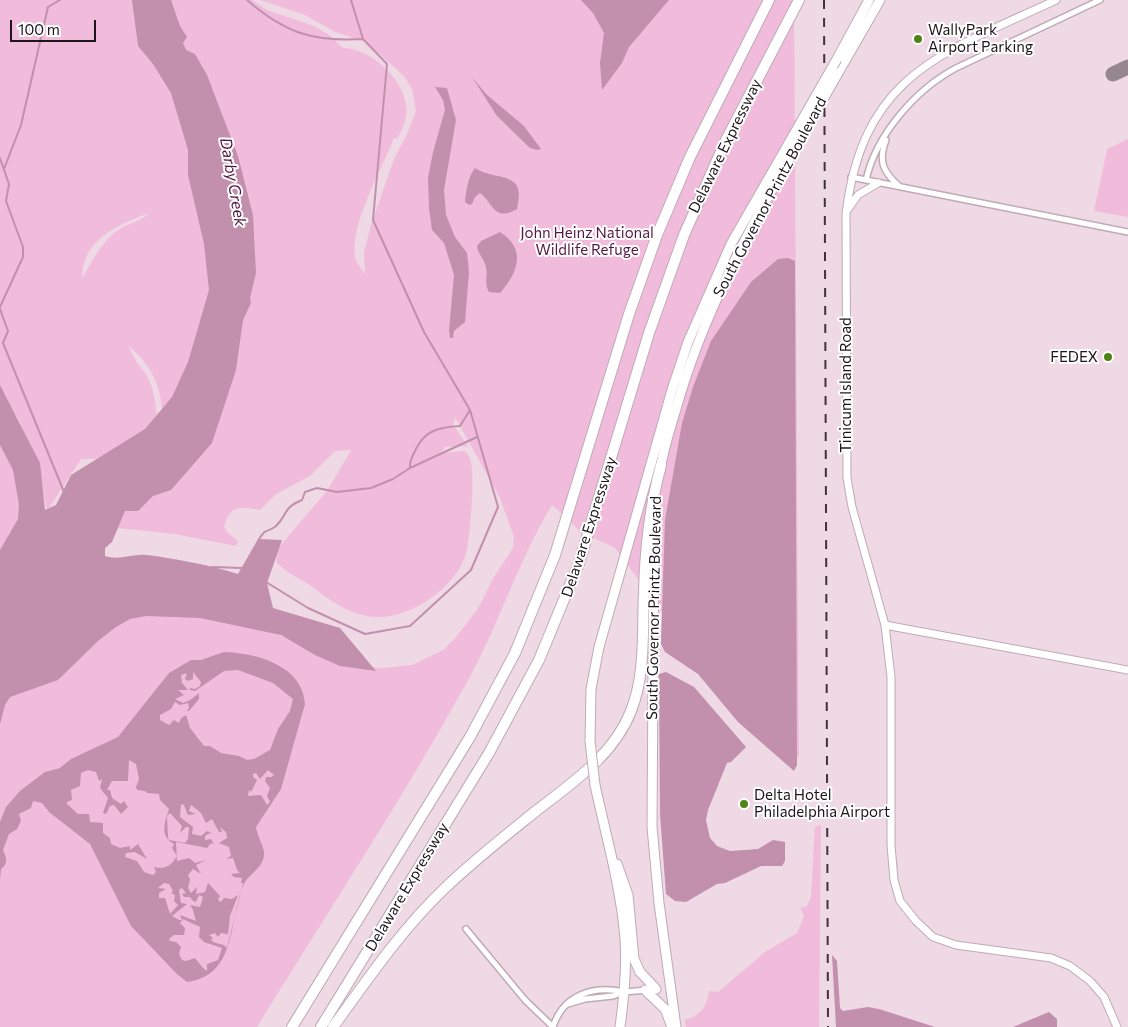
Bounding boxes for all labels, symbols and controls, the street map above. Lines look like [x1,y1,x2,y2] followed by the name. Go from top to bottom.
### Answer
[12,10,99,42] scale bar
[18,20,60,38] text: 100 m
[928,21,1033,56] place label: WallyPark Airport Parking
[912,33,924,45] marker: WallyPark Airport Parking
[685,76,765,216] street label: Delaware Expressway
[710,94,830,300] street label: South Governor Printz Boulevard
[216,136,250,228] water label: Darby Creek
[520,224,654,259] park label: John Heinz National Wildlife Refuge
[837,317,855,453] street label: Tinicum Island Road
[1050,348,1098,366] place label: FEDEX
[1102,351,1114,363] marker: FEDEX
[558,454,620,600] street label: Delaware Expressway
[643,496,665,720] street label: South Governor Printz Boulevard
[754,786,890,821] place label: Delta Hotel Philadelphia Airport
[738,798,750,810] marker: Delta Hotel Philadelphia Airport
[361,819,453,955] street label: Delaware Expressway

